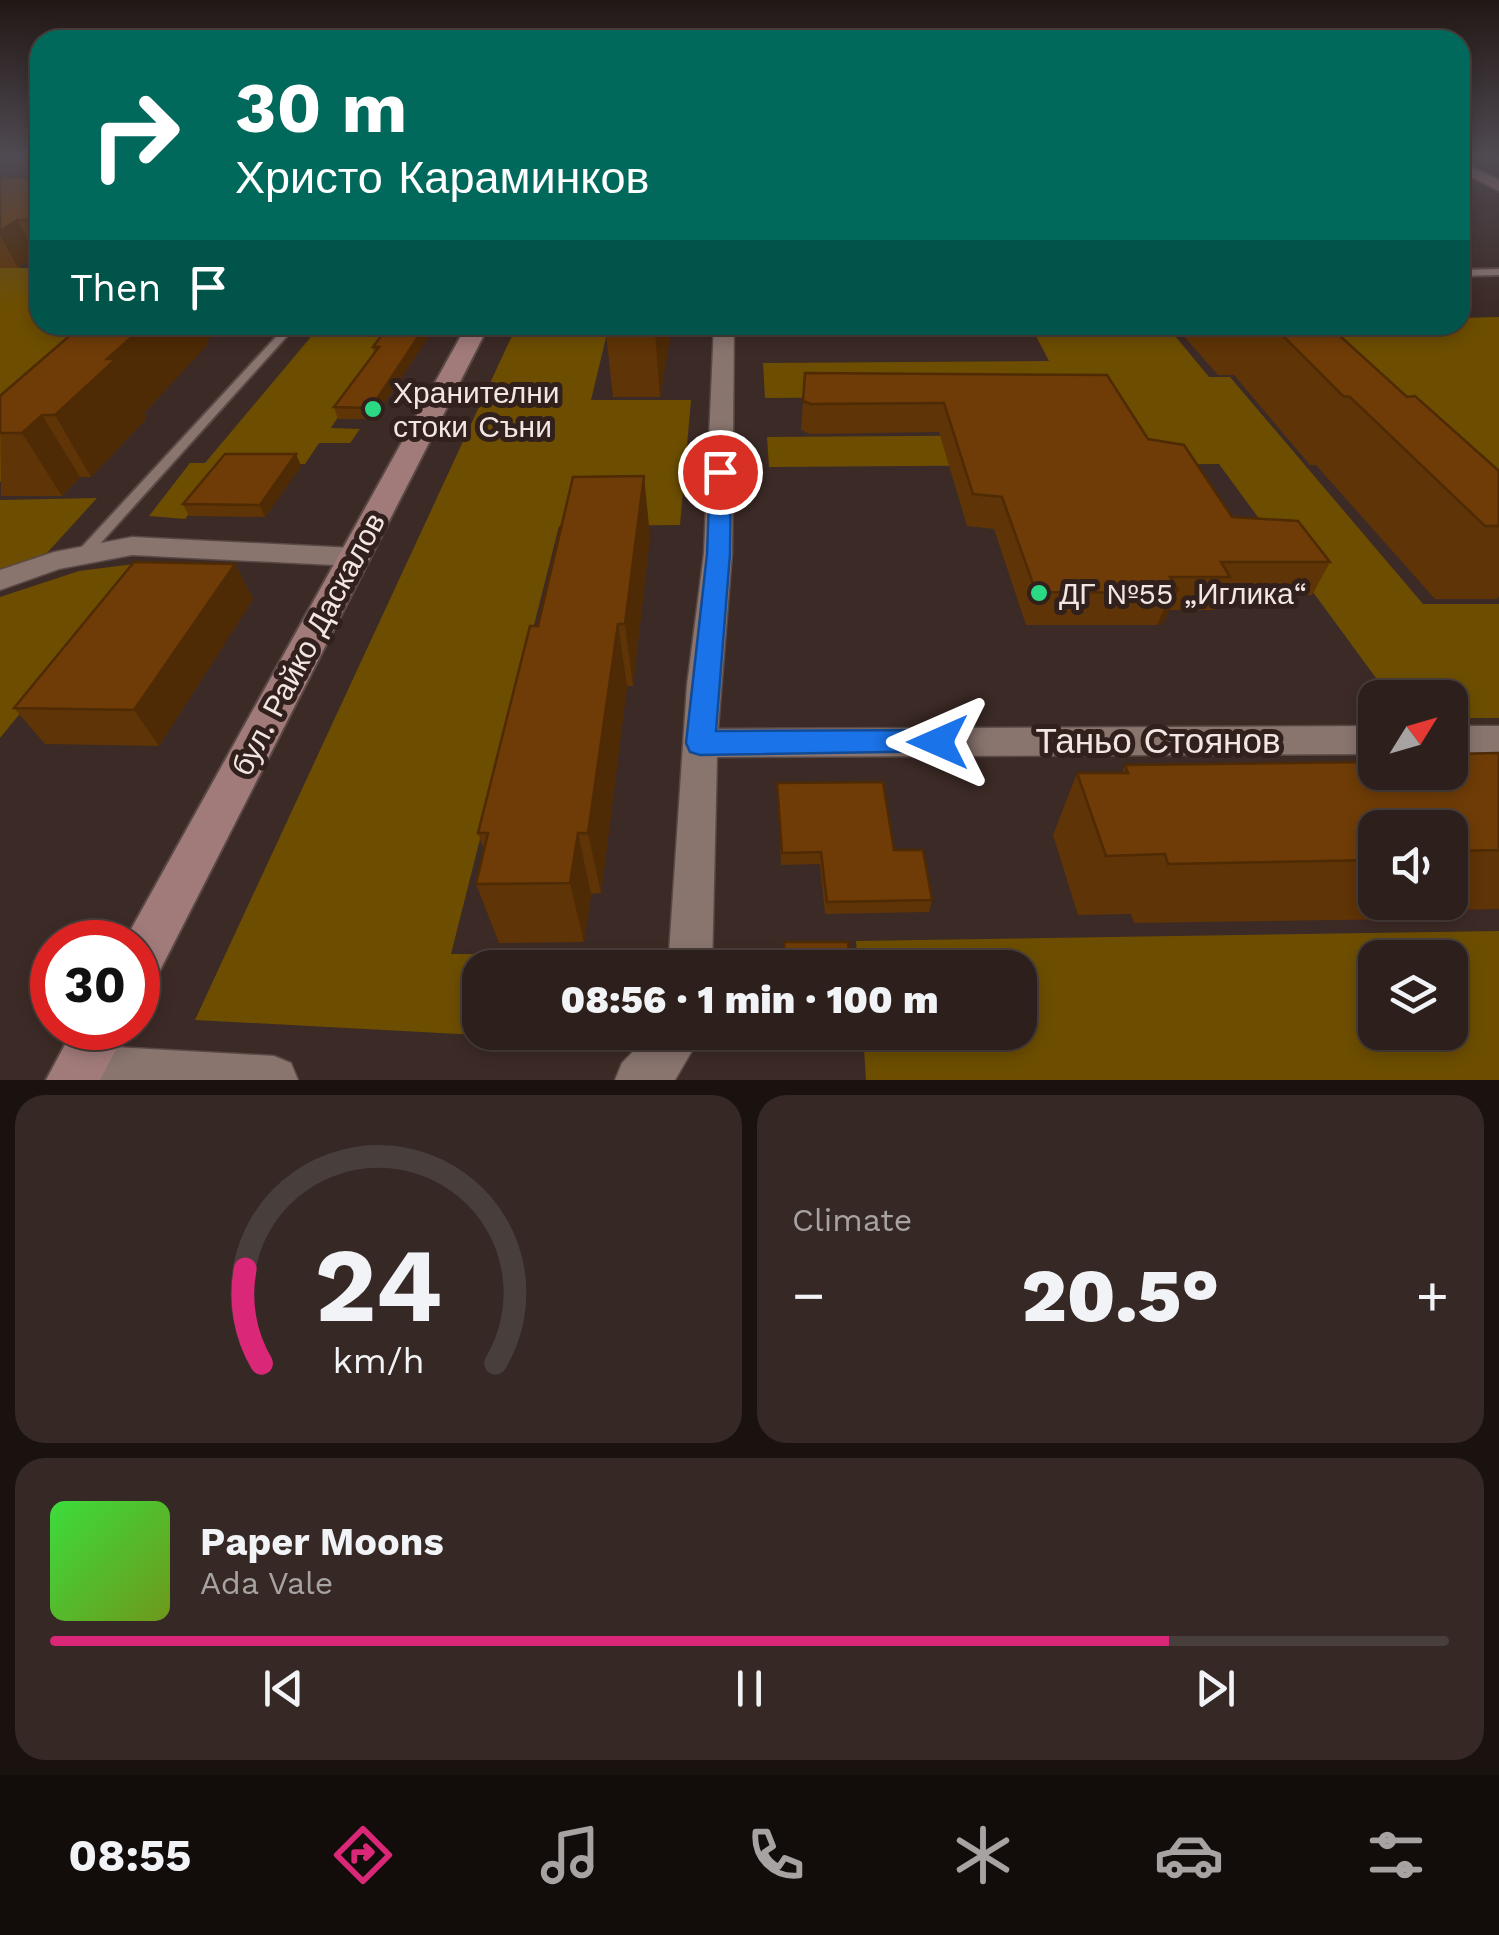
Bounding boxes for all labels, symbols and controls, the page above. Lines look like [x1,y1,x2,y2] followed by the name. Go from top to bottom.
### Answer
[235,67,407,149] text: 30 m
[70,70,200,200] icon: right
[235,151,650,204] text: Христо Караминков
[181,260,236,315] icon: arrive
[70,266,161,310] text: Then
[393,375,560,444] place label: Хранителни стоки Съни
[362,398,384,420] marker: Хранителни стоки Съни
[678,430,763,515] pin
[693,445,748,500] icon: arrive
[224,507,392,781] street label: бул. Райко Даскалов
[1059,576,1307,611] place label: ДГ №55 „Иглика“
[1028,582,1050,604] marker: ДГ №55 „Иглика“
[1358,680,1468,790] north arrow
[1358,680,1468,1050] map controls
[886,690,990,794] position arrow
[1036,720,1280,762] street label: Таньо Стоянов
[1358,810,1468,920] button: sound
[30,920,160,1050] speed limit sign: 30
[1358,940,1468,1050] button: layers
[560,978,939,1022] text: 08:56 · 1 min · 100 m
[792,1201,912,1239] text: Climate
[315,1224,442,1346] text: 24
[1022,1251,1219,1339] text: 20.5°
[792,1263,825,1327] text: −
[1416,1263,1449,1327] text: +
[332,1340,425,1382] text: km/h
[200,1520,444,1564] text: Paper Moons
[200,1564,333,1602] text: Ada Vale
[256,1661,311,1716] icon: previous
[722,1661,777,1716] icon: pause
[1188,1661,1243,1716] icon: next
[328,1820,398,1890] icon: directions
[535,1820,605,1890] icon: music
[741,1820,811,1890] icon: phone
[948,1820,1018,1890] icon: climate
[1154,1820,1224,1890] icon: car
[1361,1820,1431,1890] icon: filters
[68,1829,192,1882] text: 08:55

